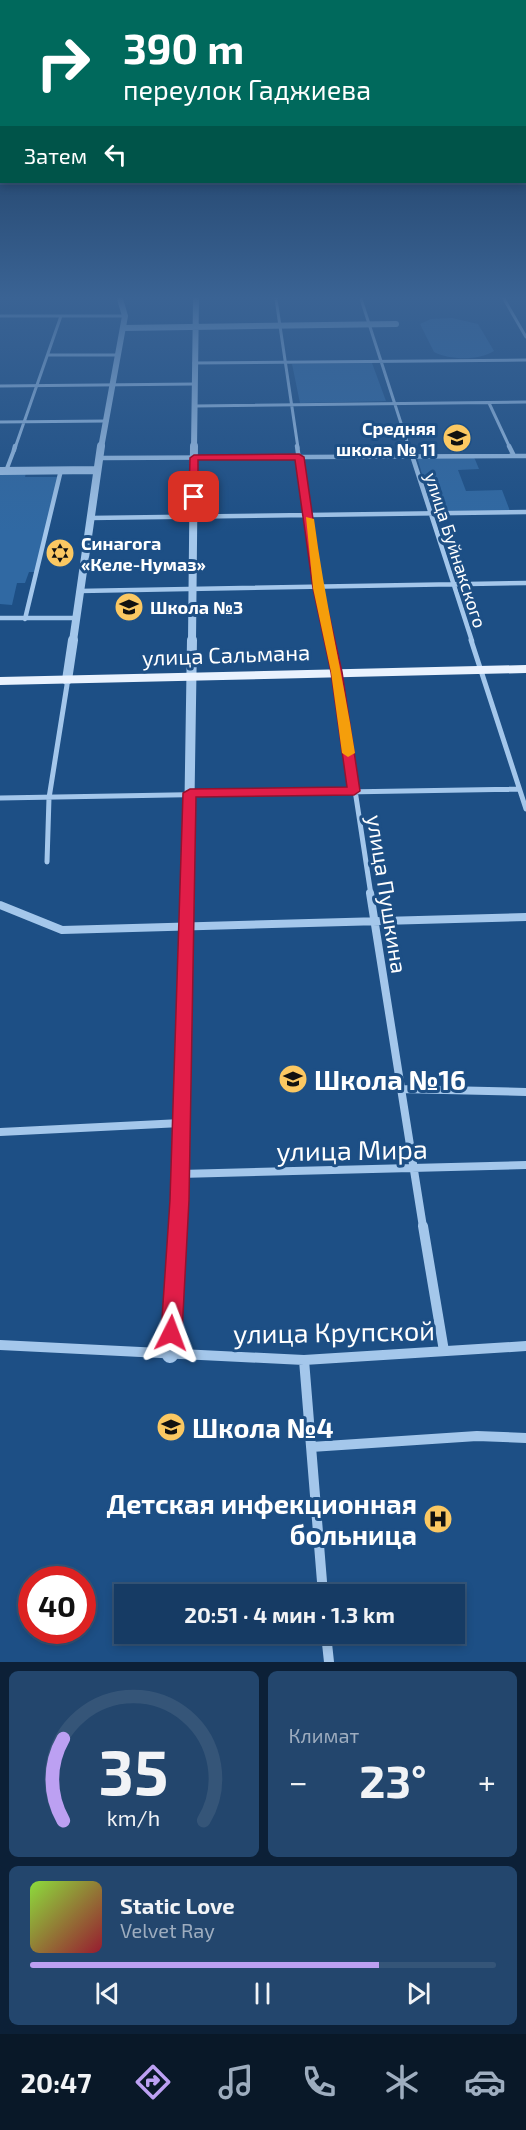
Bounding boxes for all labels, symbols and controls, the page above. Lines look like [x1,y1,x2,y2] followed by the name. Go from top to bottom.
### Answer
[123,22,244,72] text: 390 m
[24,24,102,102] icon: right
[123,73,371,105] text: переулок Гаджиева
[99,138,132,171] icon: left
[24,142,87,168] text: Затем
[336,417,436,460] place label: Средняя школа № 11
[441,422,473,454] school or university icon: Средняя школа № 11
[420,469,492,631] street label: улица Буйнакского
[168,471,219,522] pin
[177,480,210,513] icon: arrive
[81,532,206,575] place label: Синагога «Келе-Нумаз»
[44,537,76,569] synagogue icon: Синагога «Келе-Нумаз»
[113,591,145,623] school or university icon: Школа №3
[150,596,243,618] place label: Школа №3
[141,638,311,671] street label: улица Сальмана
[362,813,413,975] street label: улица Пушкина
[277,1063,309,1095] school or university icon: Школа №16
[314,1063,466,1095] place label: Школа №16
[276,1132,428,1167] street label: улица Мира
[139,1301,203,1365] position arrow
[233,1313,435,1350] street label: улица Крупской
[155,1411,187,1443] school or university icon: Школа №4
[192,1411,334,1443] place label: Школа №4
[106,1487,417,1550] place label: Детская инфекционная больница
[422,1503,454,1535] hospital icon: Детская инфекционная больница
[18,1566,96,1644] speed limit sign: 40
[184,1601,395,1627] text: 20:51 · 4 мин · 1.3 km
[289,1723,359,1747] text: Климат
[99,1733,169,1808] text: 35
[359,1753,426,1807] text: 23°
[289,1761,308,1801] text: −
[478,1761,496,1801] text: +
[107,1805,160,1830] text: km/h
[120,1892,235,1918] text: Static Love
[120,1918,215,1942] text: Velvet Ray
[91,1977,124,2010] icon: previous
[246,1977,279,2010] icon: pause
[402,1977,435,2010] icon: next
[132,2061,174,2103] icon: directions
[215,2061,257,2103] icon: music
[298,2061,340,2103] icon: phone
[381,2061,423,2103] icon: climate
[464,2061,506,2103] icon: car
[20,2066,92,2098] text: 20:47

